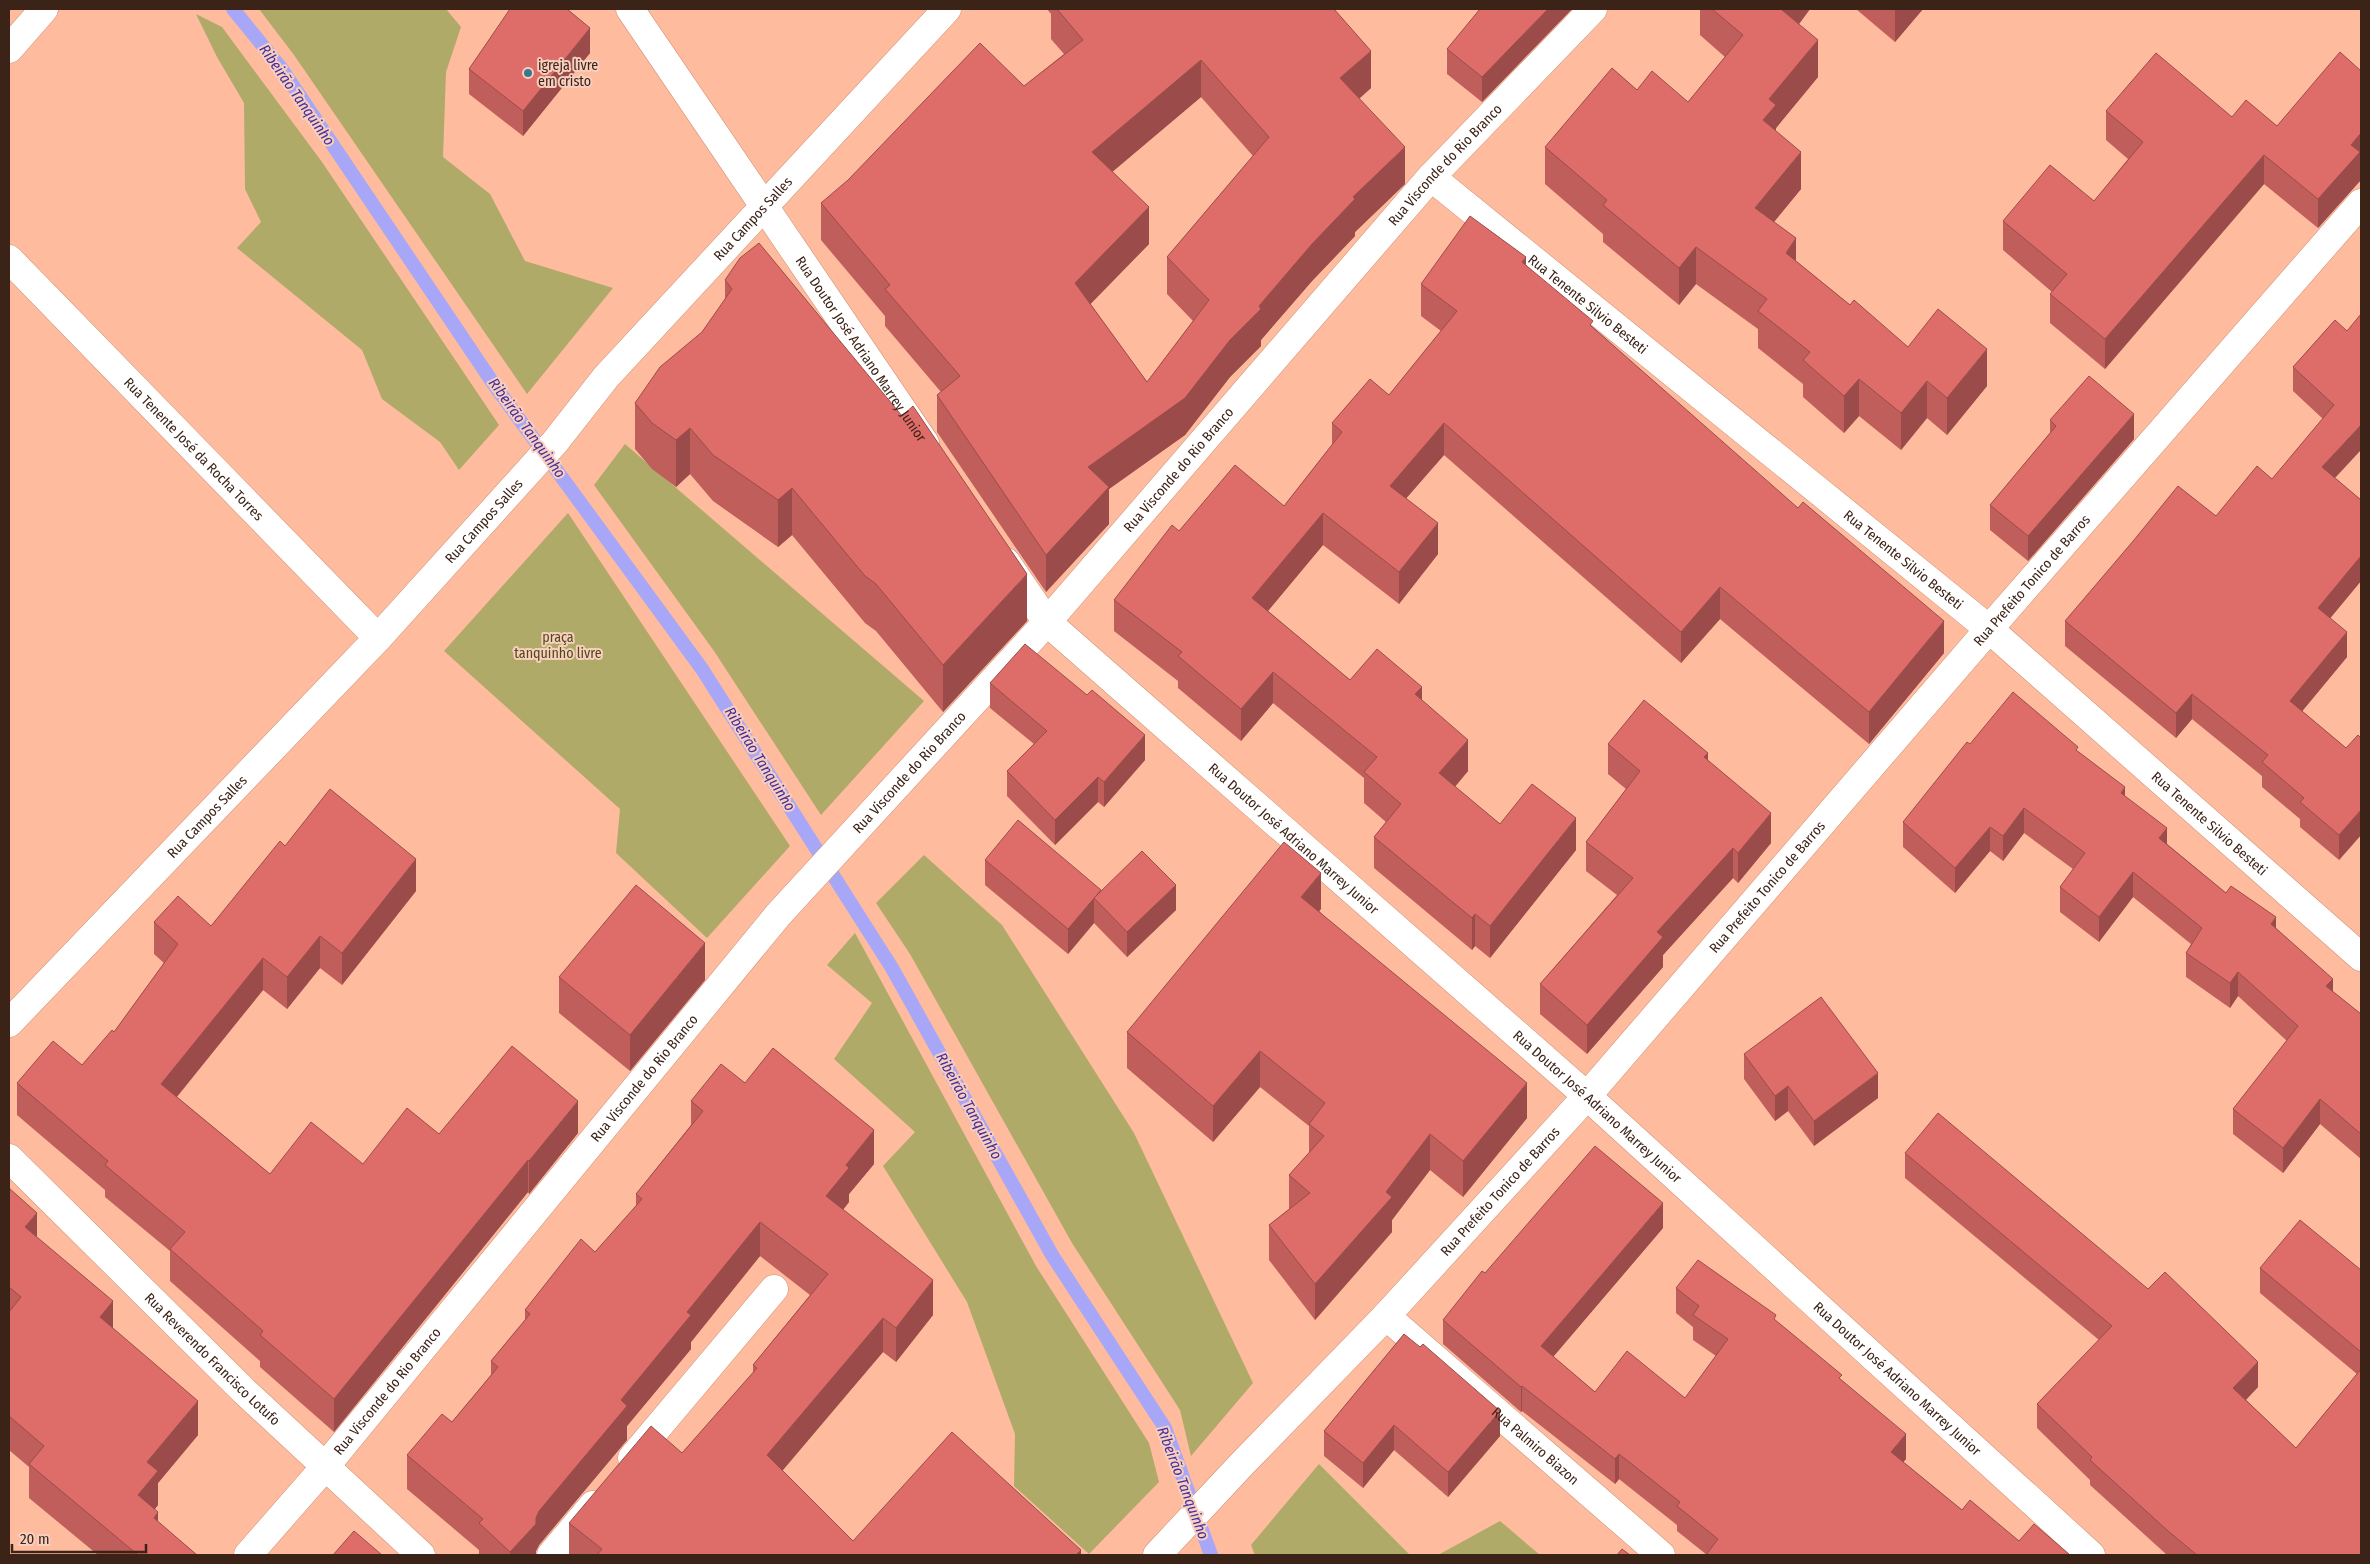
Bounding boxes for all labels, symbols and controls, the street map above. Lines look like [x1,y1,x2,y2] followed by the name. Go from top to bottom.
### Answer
[255,41,339,149] water label: Ribeirão Tanquinho
[538,57,598,90] place label: igreja livre em cristo
[522,67,534,79] marker: igreja livre em cristo
[1385,101,1506,229] street label: Rua Visconde do Rio Branco
[710,174,796,264] street label: Rua Campos Salles
[1525,251,1651,358] street label: Rua Tenente Silvio Besteti
[792,253,930,445] street label: Rua Doutor José Adriano Marrey Junior
[120,374,267,524] street label: Rua Tenente José da Rocha Torres
[485,374,569,482] water label: Ribeirão Tanquinho
[1120,404,1237,536] street label: Rua Visconde do Rio Branco
[442,476,527,567] street label: Rua Campos Salles
[1840,507,1966,613] street label: Rua Tenente Silvio Besteti
[1970,511,2094,650] street label: Rua Prefeito Tonico de Barros
[514,629,602,662] park label: praça tanquinho livre
[721,704,799,814] water label: Ribeirão Tanquinho
[849,708,970,837] street label: Rua Visconde do Rio Branco
[1205,760,1382,918] street label: Rua Doutor José Adriano Marrey Junior
[2148,768,2270,879] street label: Rua Tenente Silvio Besteti
[164,772,251,862] street label: Rua Campos Salles
[1706,818,1829,957] street label: Rua Prefeito Tonico de Barros
[587,1011,702,1145] street label: Rua Visconde do Rio Branco
[1509,1027,1685,1187] street label: Rua Doutor José Adriano Marrey Junior
[932,1050,1006,1163] water label: Ribeirão Tanquinho
[1437,1124,1564,1260] street label: Rua Prefeito Tonico de Barros
[141,1289,283,1429] street label: Rua Reverendo Francisco Lotufo
[1810,1298,1984,1460] street label: Rua Doutor José Adriano Marrey Junior
[330,1324,445,1458] street label: Rua Visconde do Rio Branco
[1488,1404,1582,1489] street label: Rua Palmiro Biazon
[1153,1424,1213,1542] water label: Ribeirão Tanquinho
[12,1522,146,1554] scale bar
[20,1530,50,1548] text: 20 m

